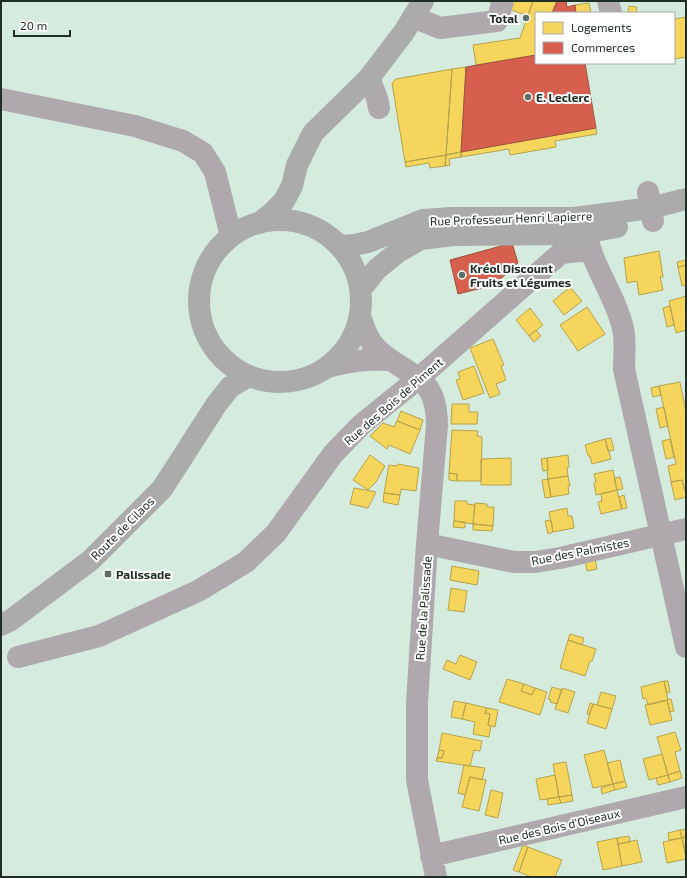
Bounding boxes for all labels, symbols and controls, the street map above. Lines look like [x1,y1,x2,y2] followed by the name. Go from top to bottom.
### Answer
[489,11,518,25] place label: Total
[14,12,70,38] scale bar
[535,12,675,64] legend
[521,13,531,23] marker: Total
[20,18,47,32] text: 20 m
[571,20,632,34] text: Logements
[571,40,635,54] text: Commerces
[536,90,590,104] place label: E. Leclerc
[523,92,533,102] marker: E. Leclerc
[430,208,592,228] street label: Rue Professeur Henri Lapierre
[470,261,571,289] place label: Kréol Discount Fruits et Légumes
[457,270,467,280] marker: Kréol Discount Fruits et Légumes
[341,354,445,448] street label: Rue des Bois de Piment
[87,493,157,563] street label: Route de Cilaos
[530,535,630,567] street label: Rue des Palmistes
[412,555,434,661] street label: Rue de la Palissade
[116,567,171,581] place label: Palissade
[103,569,113,579] marker: Palissade
[497,805,622,847] street label: Rue des Bois d'Oiseaux

